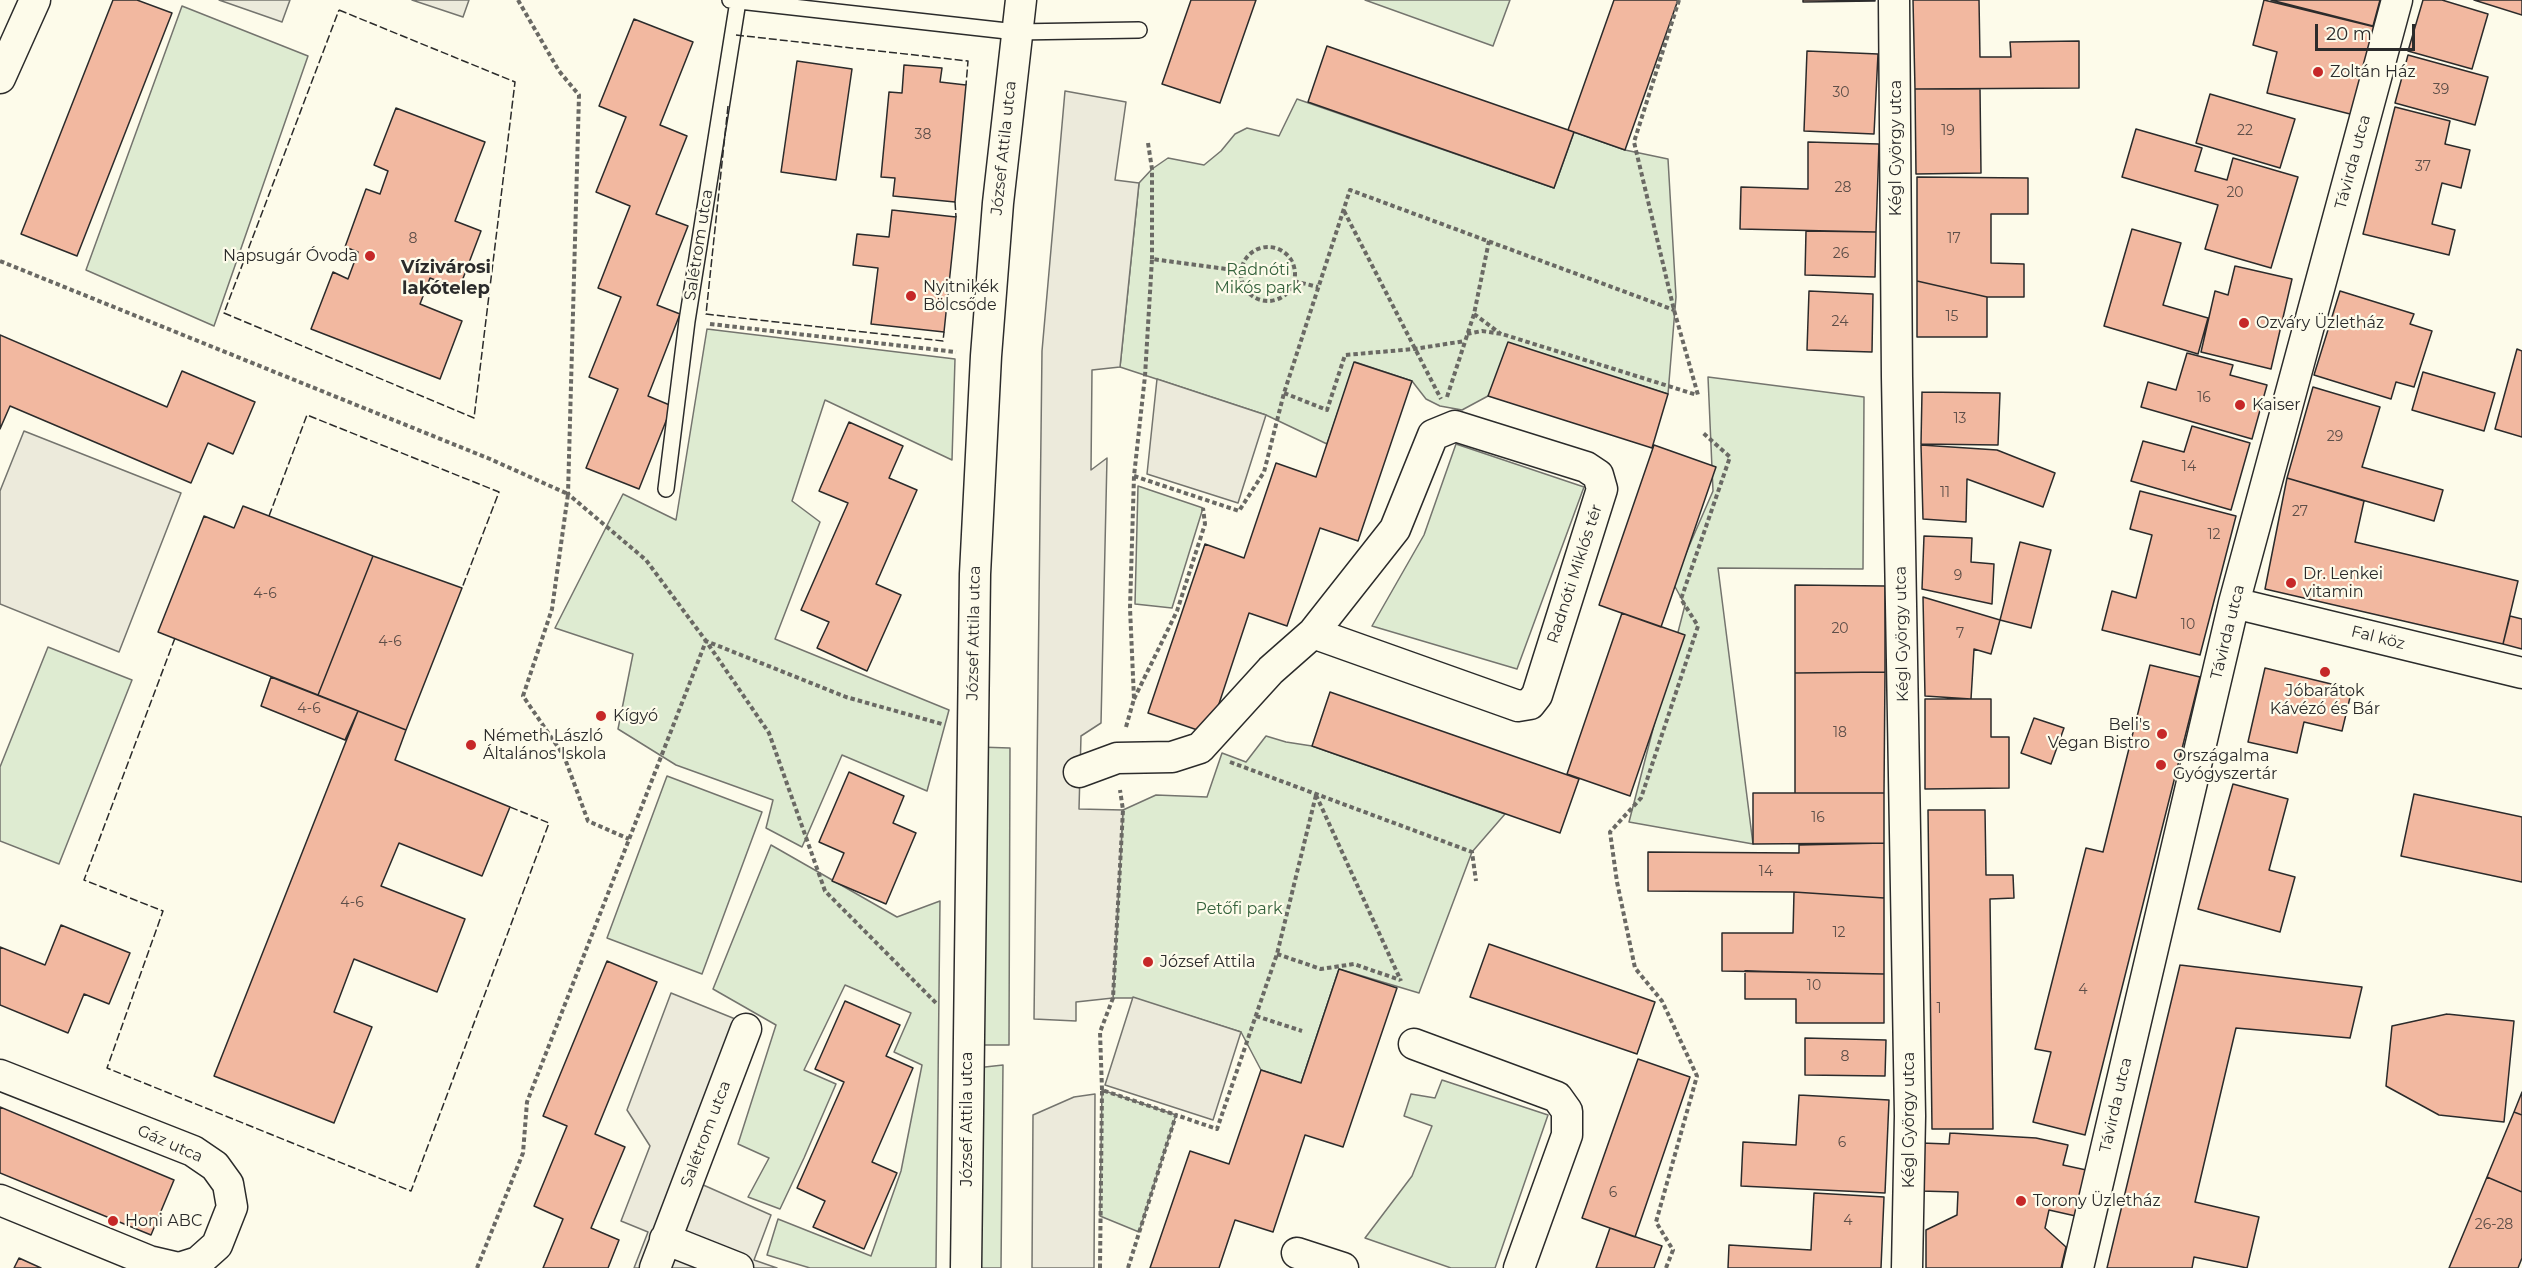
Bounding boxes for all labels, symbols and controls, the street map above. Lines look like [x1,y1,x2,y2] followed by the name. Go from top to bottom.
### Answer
[2318,12,2418,50] scale bar
[2326,23,2372,45] text: 20 m
[2330,62,2416,82] place label: Zoltán Ház
[2311,65,2325,79] marker: Zoltán Ház
[987,80,1021,216] street label: József Attila utca
[1886,80,1906,216] street label: Kégl György utca
[2433,82,2449,98] house number: 39
[1832,85,1850,101] house number: 30
[2331,113,2375,211] street label: Távirda utca
[1941,123,1955,139] house number: 19
[2237,123,2253,139] house number: 22
[915,127,931,143] house number: 38
[2415,159,2431,175] house number: 37
[1835,180,1851,196] house number: 28
[2226,185,2244,201] house number: 20
[681,188,717,302] street label: Salétrom utca
[409,231,417,247] house number: 8
[1947,231,1961,247] house number: 17
[223,246,358,266] place label: Napsugár Óvoda
[1833,246,1849,262] house number: 26
[363,249,377,263] marker: Napsugár Óvoda
[401,257,491,300] district label: Vízivárosi lakótelep
[1215,260,1301,298] park label: Radnóti Mikós park
[923,277,999,315] place label: Nyitnikék Bölcsőde
[904,289,918,303] marker: Nyitnikék Bölcsőde
[1946,309,1958,325] house number: 15
[2256,313,2384,333] place label: Ozváry Üzletház
[1832,314,1848,330] house number: 24
[2237,316,2251,330] marker: Ozváry Üzletház
[2197,390,2211,406] house number: 16
[2252,395,2301,415] place label: Kaiser
[2233,398,2247,412] marker: Kaiser
[1954,411,1966,427] house number: 13
[2327,429,2343,445] house number: 29
[2182,459,2196,475] house number: 14
[1940,485,1950,501] house number: 11
[1543,502,1607,646] street label: Radnóti Miklós tér
[2292,504,2308,520] house number: 27
[2207,527,2221,543] house number: 12
[2303,564,2383,602] place label: Dr. Lenkei vitamin
[963,565,985,701] street label: József Attila utca
[1891,566,1913,702] street label: Kégl György utca
[1954,568,1962,584] house number: 9
[2284,576,2298,590] marker: Dr. Lenkei vitamin
[2207,583,2249,681] street label: Távirda utca
[253,586,277,602] house number: 4-6
[2181,617,2195,633] house number: 10
[1831,621,1849,637] house number: 20
[2349,622,2407,654] street label: Fal köz
[1956,626,1964,642] house number: 7
[378,634,402,650] house number: 4-6
[2318,665,2332,679] marker: Jóbarátok Kávézó és Bár
[2270,681,2380,719] place label: Jóbarátok Kávézó és Bár
[297,701,321,717] house number: 4-6
[613,706,658,726] place label: Kígyó
[594,709,608,723] marker: Kígyó
[2048,715,2150,753] place label: Beli's Vegan Bistro
[1833,725,1847,741] house number: 18
[483,726,606,764] place label: Németh László Általános Iskola
[2155,727,2169,741] marker: Beli's Vegan Bistro
[464,738,478,752] marker: Németh László Általános Iskola
[2173,746,2277,784] place label: Országalma Gyógyszertár
[2154,758,2168,772] marker: Országalma Gyógyszertár
[1811,810,1825,826] house number: 16
[1759,864,1773,880] house number: 14
[340,895,364,911] house number: 4-6
[1195,899,1283,919] park label: Petőfi park
[1832,925,1846,941] house number: 12
[1160,952,1255,972] place label: József Attila
[1141,955,1155,969] marker: József Attila
[1807,978,1821,994] house number: 10
[2078,982,2088,998] house number: 4
[1936,1001,1942,1017] house number: 1
[1841,1049,1849,1065] house number: 8
[957,1052,977,1186] street label: József Attila utca
[1899,1052,1919,1188] street label: Kégl György utca
[2096,1056,2136,1154] street label: Távirda utca
[677,1078,735,1190] street label: Salétrom utca
[134,1121,206,1167] street label: Gáz utca
[1838,1135,1846,1151] house number: 6
[1609,1185,1617,1201] house number: 6
[2033,1191,2161,1211] place label: Torony Üzletház
[2014,1194,2028,1208] marker: Torony Üzletház
[125,1211,202,1231] place label: Honi ABC
[1843,1213,1853,1229] house number: 4
[106,1214,120,1228] marker: Honi ABC
[2475,1217,2513,1233] house number: 26-28

